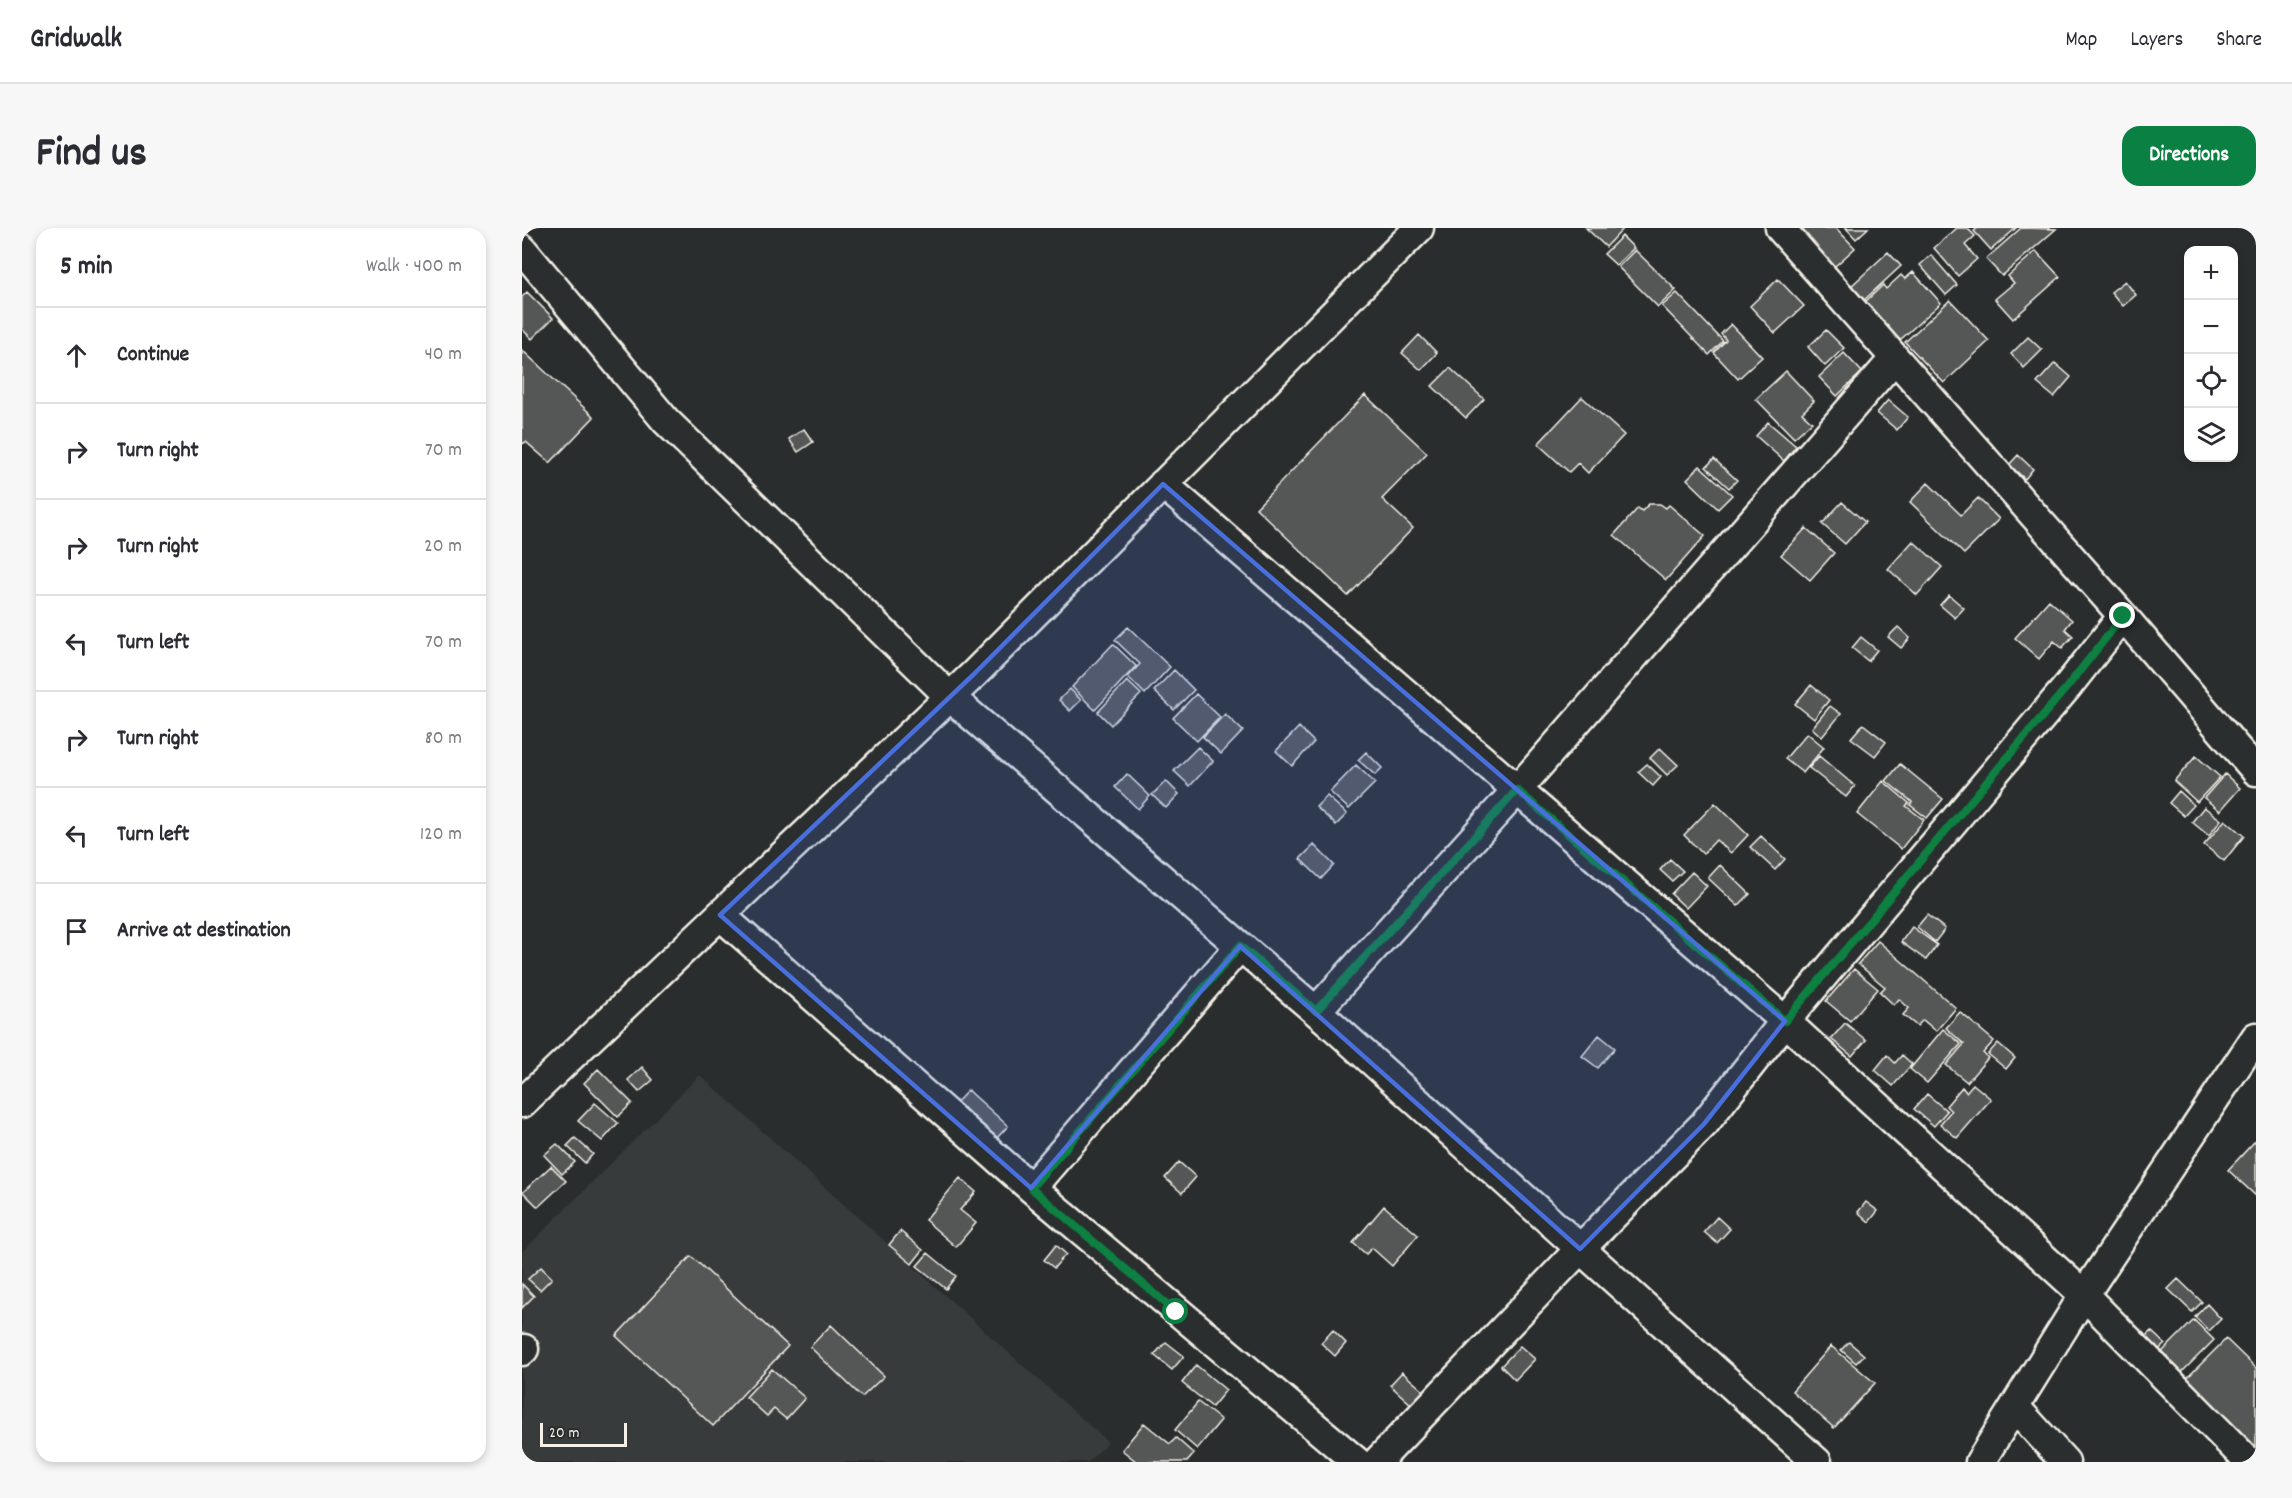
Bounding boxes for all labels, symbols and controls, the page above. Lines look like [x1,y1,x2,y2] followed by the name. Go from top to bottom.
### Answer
[30,21,122,61] text: Gridwalk
[2066,26,2097,56] text: Map
[2130,26,2183,56] text: Layers
[2216,26,2262,56] text: Share
[36,126,147,186] text: Find us
[2122,126,2256,186] button: Directions
[2184,246,2238,462] map controls
[2184,246,2238,300] button: +
[60,249,113,286] text: 5 min
[366,253,462,281] text: Walk · 400 m
[2184,300,2238,354] button: −
[60,339,93,372] icon: ahead
[117,340,189,371] text: Continue
[424,341,462,369] text: 40 m
[2184,354,2238,408] button: locate
[2184,408,2238,462] button: layers
[60,435,93,468] icon: right
[117,436,199,467] text: Turn right
[425,437,462,465] text: 70 m
[60,531,93,564] icon: right
[117,532,199,563] text: Turn right
[424,533,462,561] text: 20 m
[2109,602,2135,628] route end
[60,627,93,660] icon: left
[117,628,189,659] text: Turn left
[425,629,462,657] text: 70 m
[60,723,93,756] icon: right
[117,724,199,755] text: Turn right
[425,725,462,753] text: 80 m
[60,819,93,852] icon: left
[117,820,189,851] text: Turn left
[420,821,462,849] text: 120 m
[60,915,93,948] icon: arrive
[117,916,291,947] text: Arrive at destination
[1162,1298,1188,1324] route start
[540,1420,627,1448] scale bar
[549,1422,579,1445] text: 20 m

